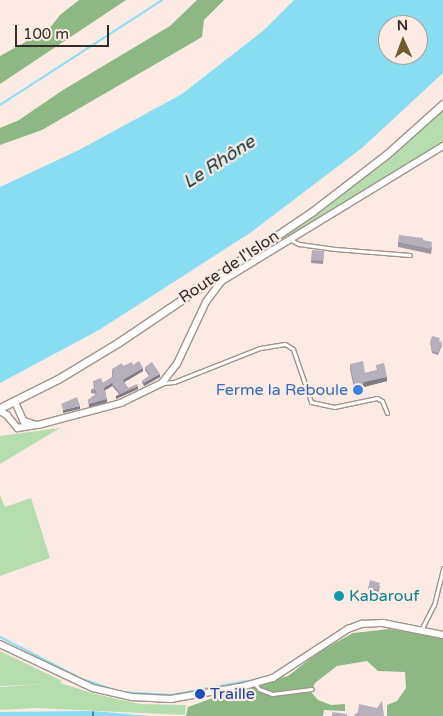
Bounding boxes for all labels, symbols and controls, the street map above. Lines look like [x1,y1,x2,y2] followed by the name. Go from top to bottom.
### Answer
[18,15,111,47] scale bar
[378,15,428,65] north arrow
[397,17,408,34] text: N
[23,25,69,43] text: 100 m
[179,131,259,193] water label: Le Rhône
[175,226,283,308] street label: Route de l'Islon
[216,380,348,400] place label: Ferme la Reboule
[352,384,364,396] marker: Ferme la Reboule
[349,586,419,606] place label: Kabarouf
[333,590,345,602] marker: Kabarouf
[210,684,255,704] place label: Traille
[194,688,206,700] marker: Traille

